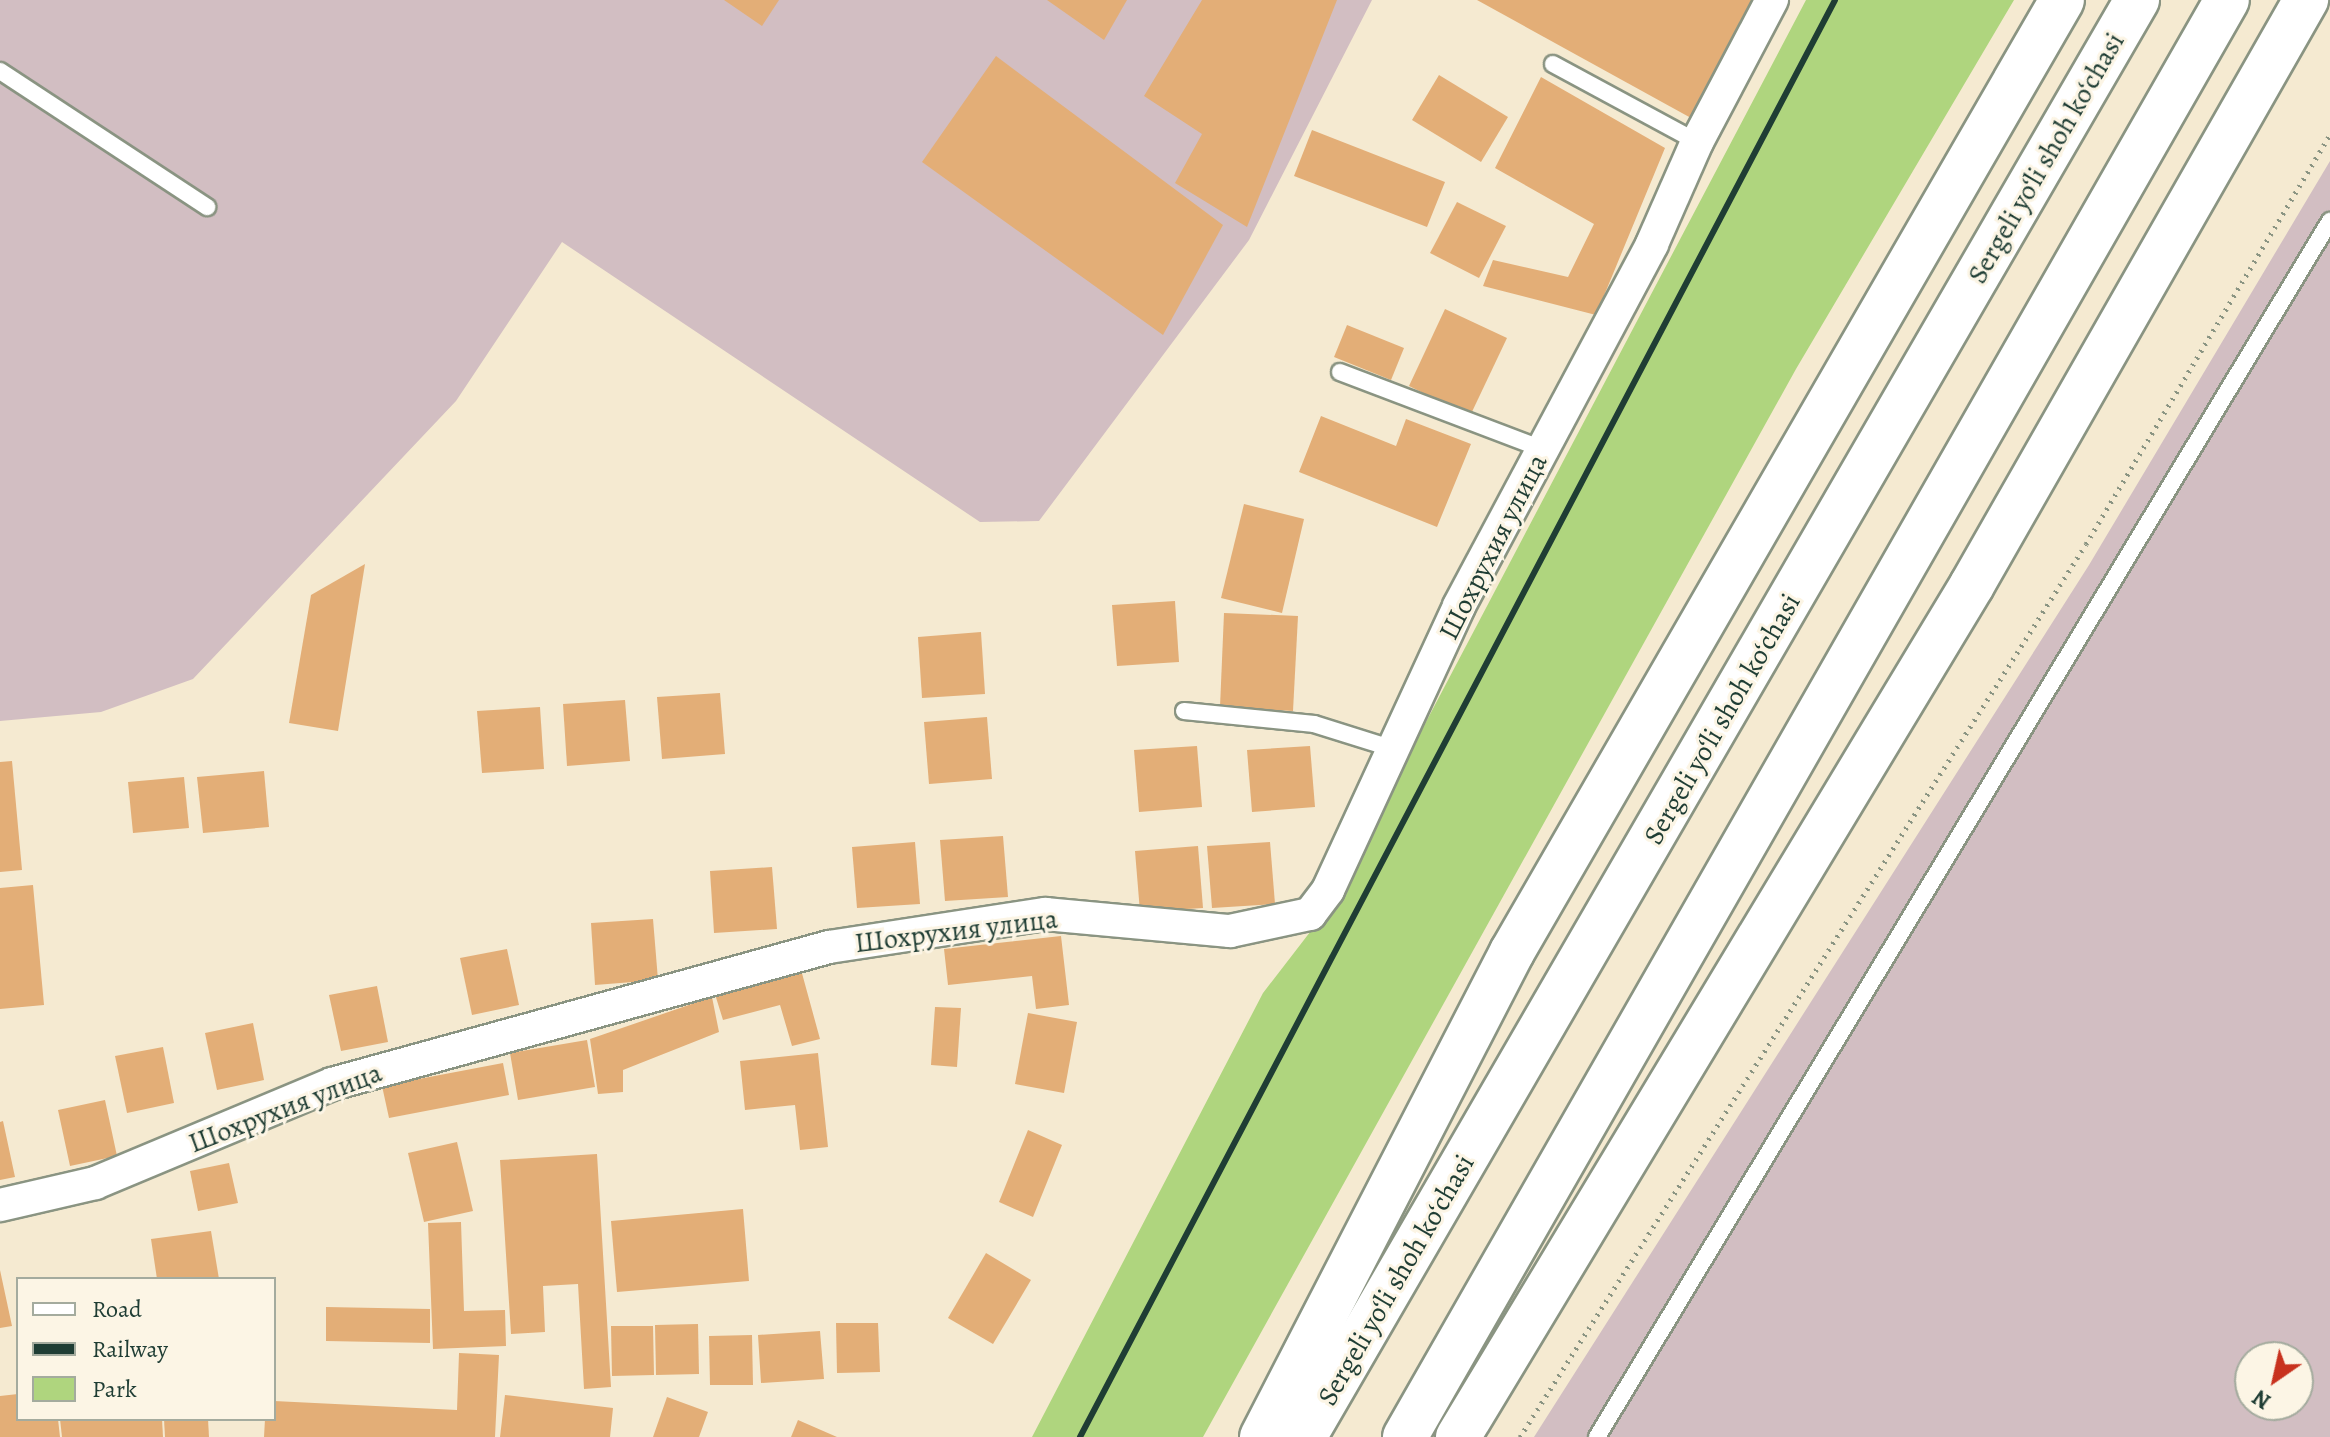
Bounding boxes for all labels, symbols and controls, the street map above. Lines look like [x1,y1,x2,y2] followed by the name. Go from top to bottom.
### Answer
[1960,27,2132,289] street label: Sergeli yo‘li shoh ko‘chasi
[1432,448,1554,646] street label: Шохрухия улица
[1636,588,1808,850] street label: Sergeli yo‘li shoh ko‘chasi
[853,902,1059,960] street label: Шохрухия улица
[184,1056,386,1160] street label: Шохрухия улица
[1310,1149,1482,1411] street label: Sergeli yo‘li shoh ko‘chasi
[16,1277,276,1421] legend
[92,1293,142,1325] text: Road
[92,1333,168,1365] text: Railway
[2234,1341,2314,1421] north arrow
[92,1373,137,1405] text: Park
[2247,1382,2277,1416] text: N

